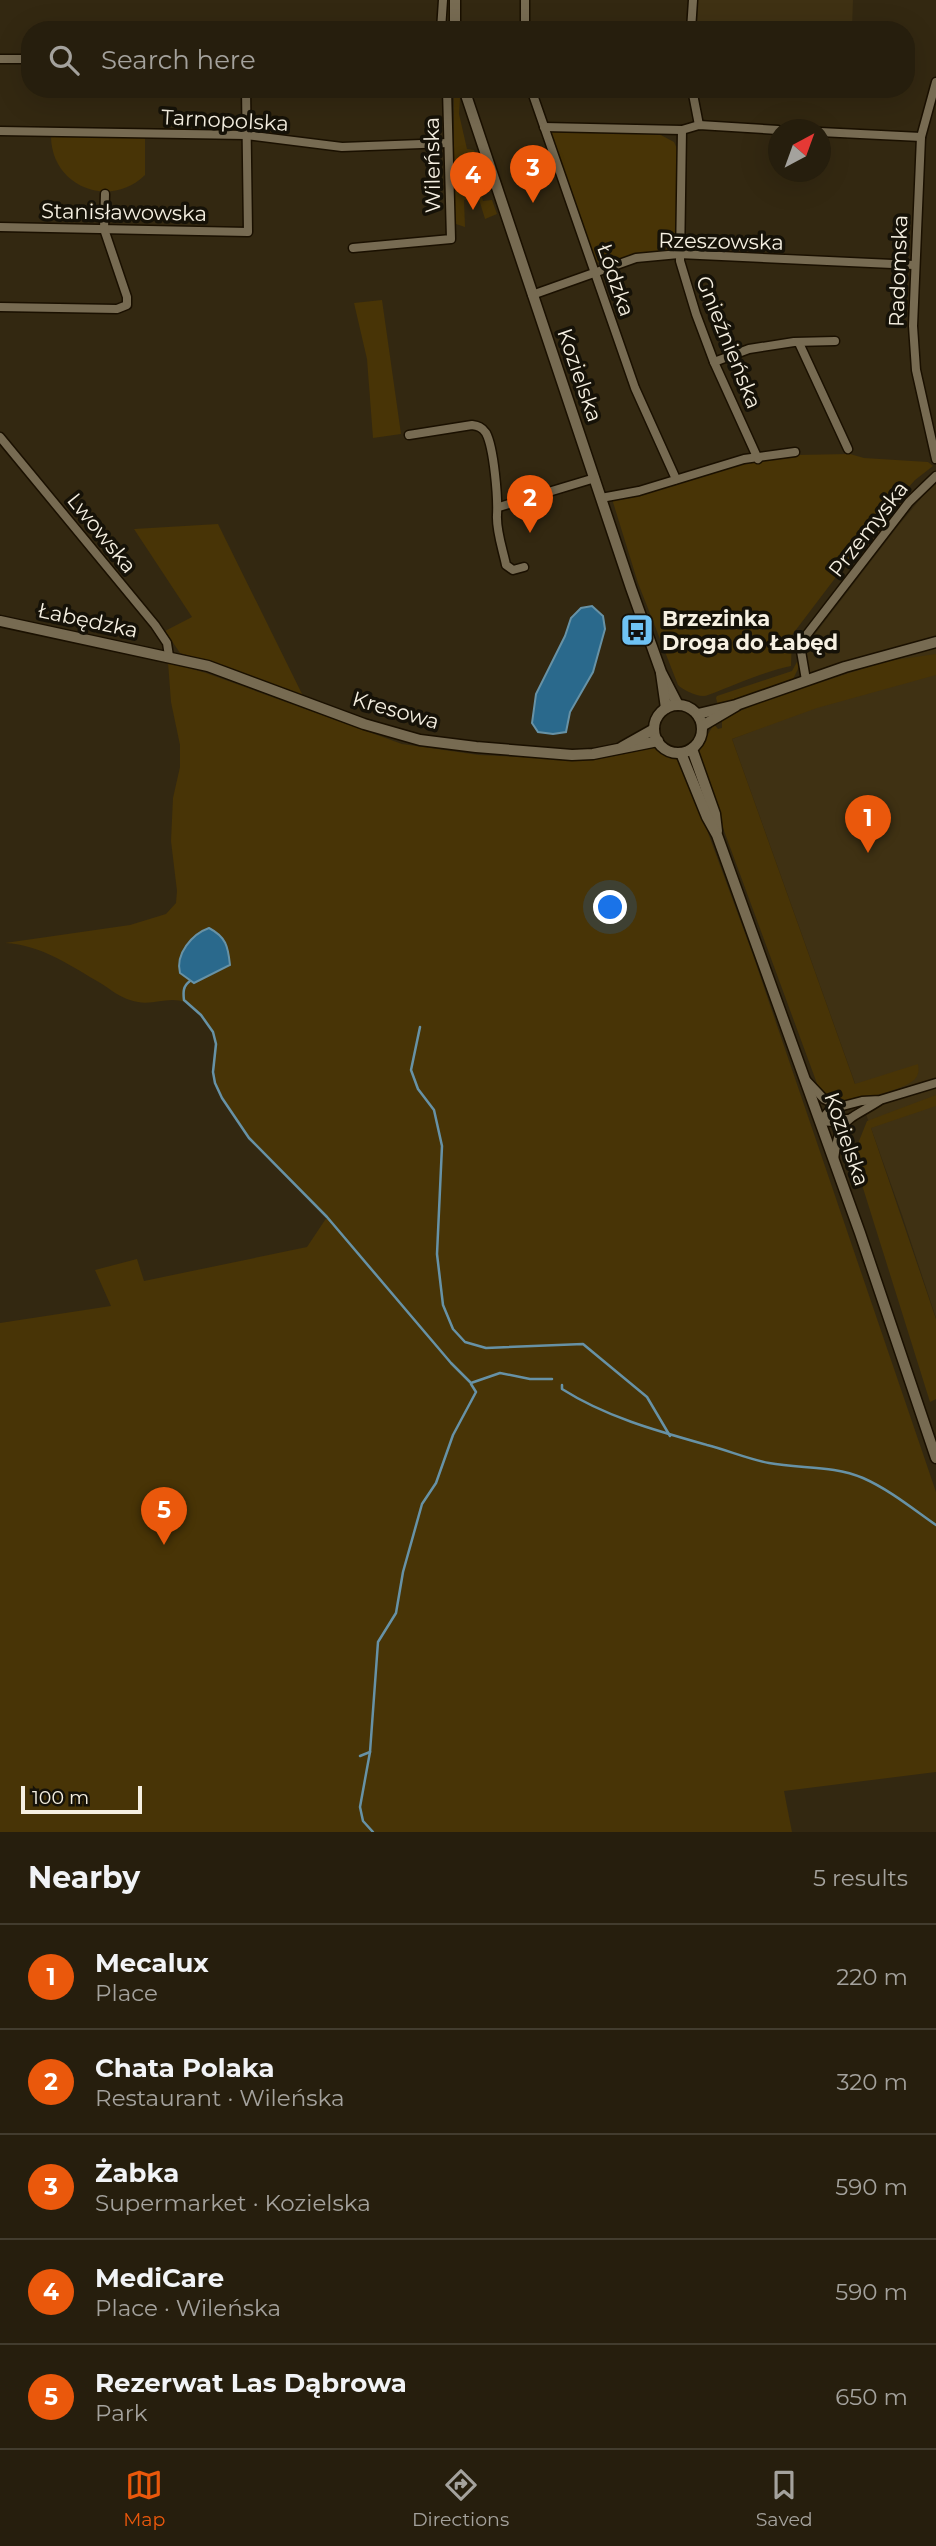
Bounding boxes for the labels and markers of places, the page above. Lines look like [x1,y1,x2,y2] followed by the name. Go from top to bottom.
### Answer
[510,145,556,203] pin: 3
[450,152,496,210] pin: 4
[507,475,553,533] pin: 2
[662,606,838,655] place label: Brzezinka Droga do Łabęd
[618,611,656,649] bus stop icon: Brzezinka Droga do Łabęd
[845,795,891,853] pin: 1
[141,1487,187,1545] pin: 5

